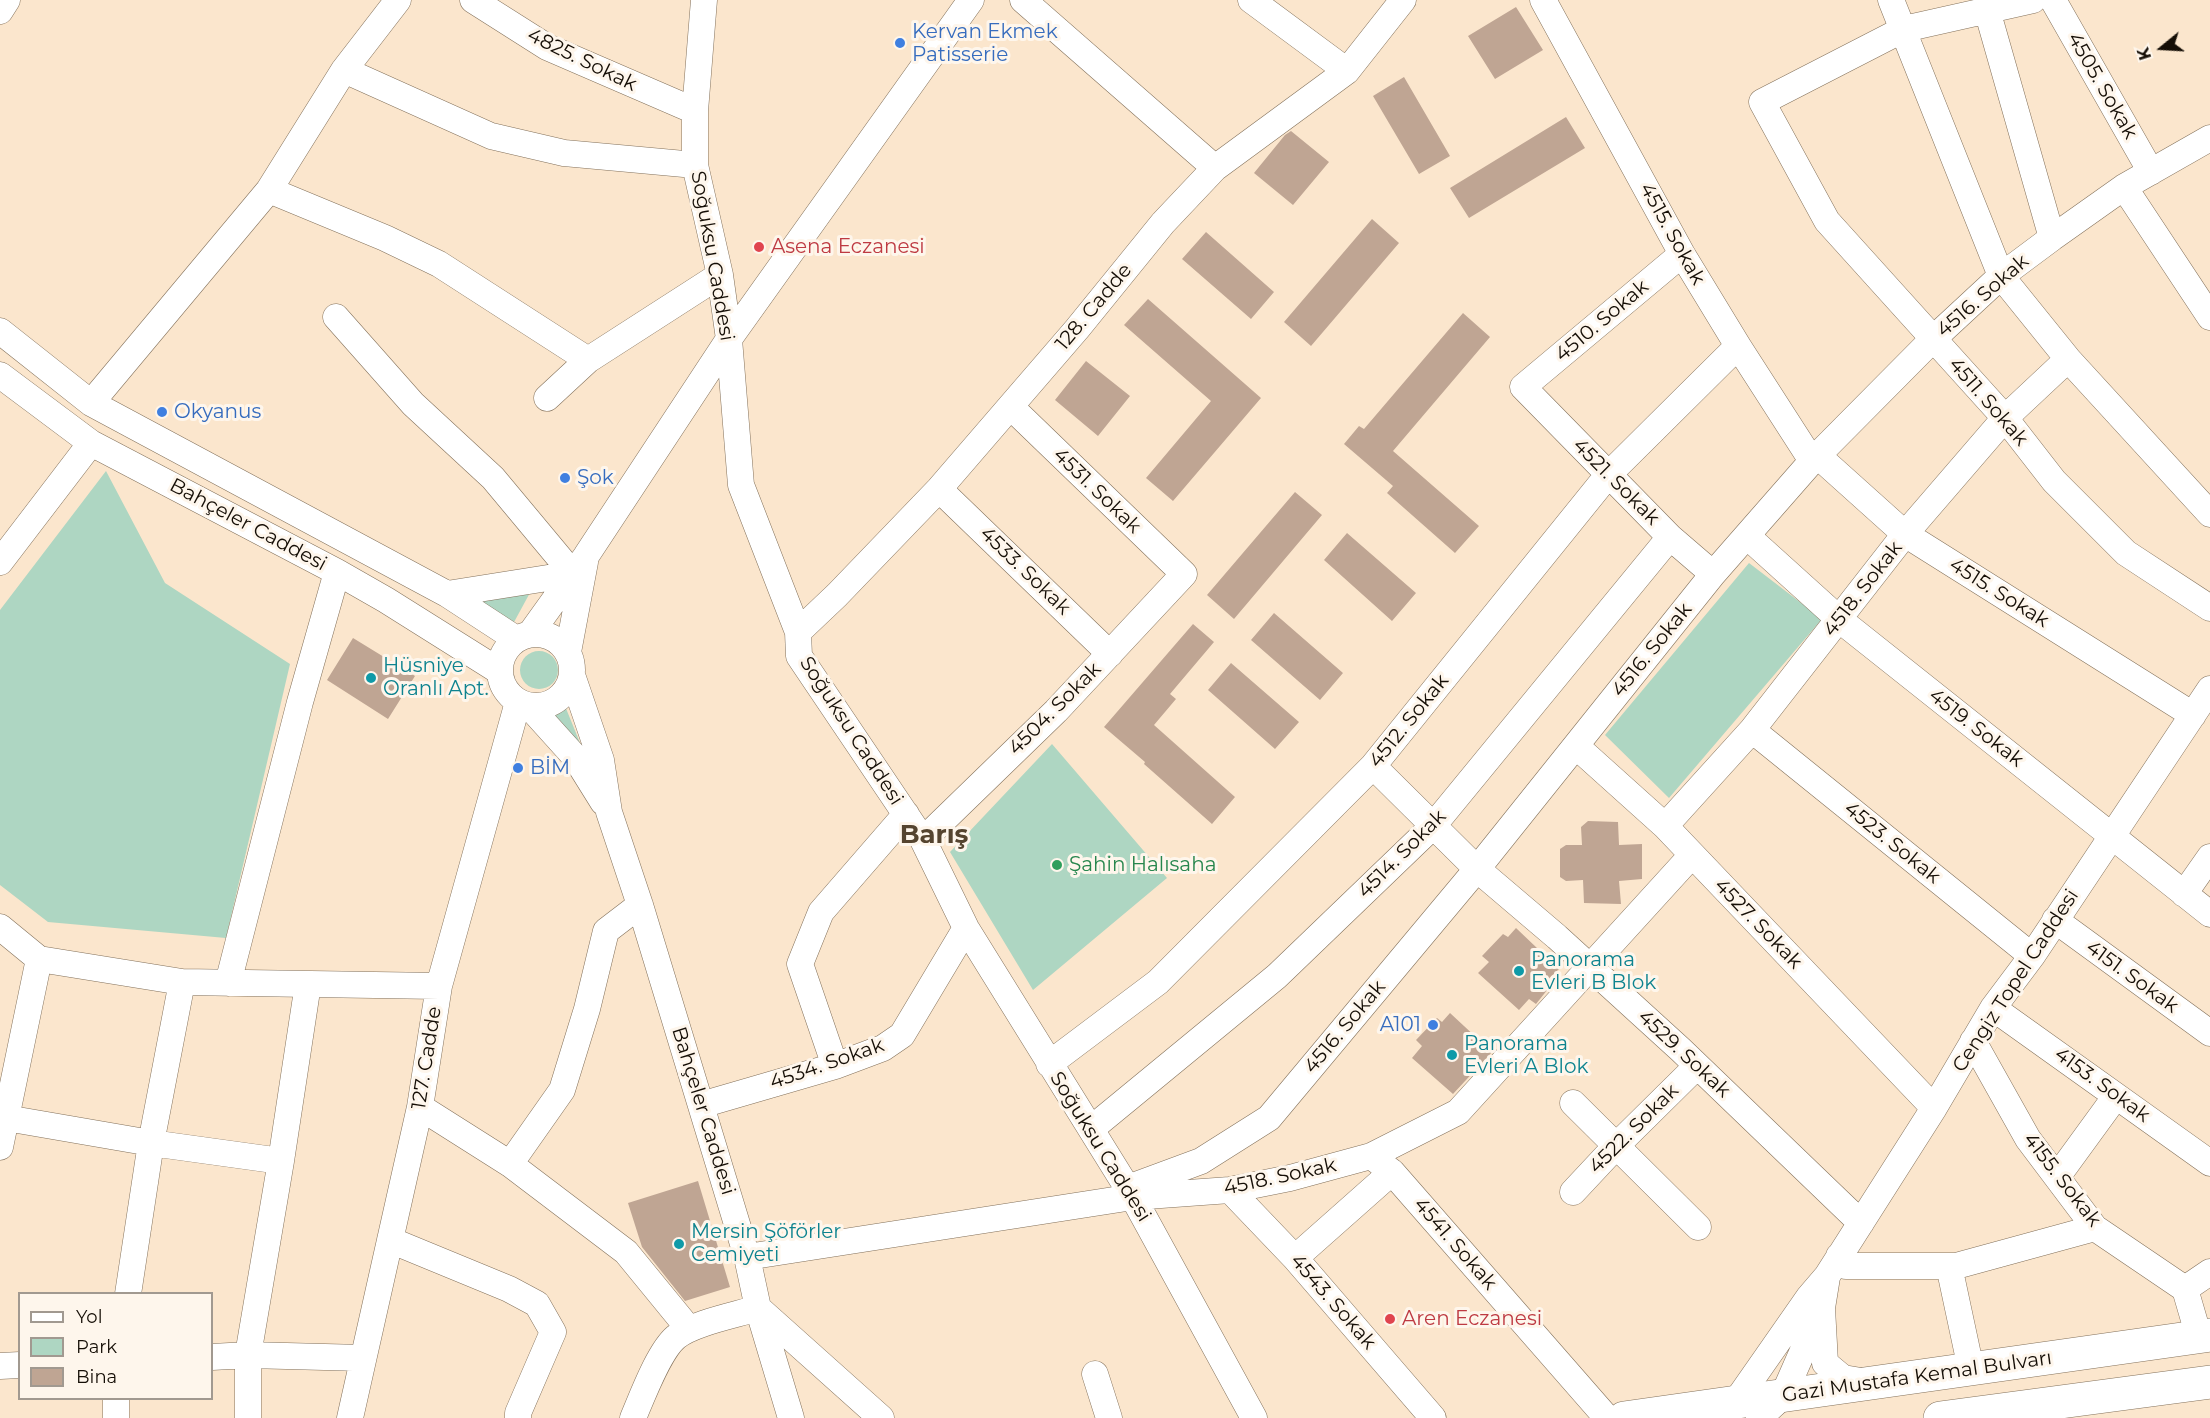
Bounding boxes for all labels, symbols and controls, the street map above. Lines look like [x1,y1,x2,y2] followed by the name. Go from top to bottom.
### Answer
[2132,18,2192,78] north arrow
[912,20,1058,67] place label: Kervan Ekmek Patisserie
[523,23,641,97] street label: 4825. Sokak
[2062,29,2142,143] street label: 4505. Sokak
[893,36,907,50] marker: Kervan Ekmek Patisserie
[2134,45,2155,62] text: K
[685,169,739,343] street label: Soğuksu Caddesi
[1634,179,1710,289] street label: 4515. Sokak
[771,235,925,259] place label: Asena Eczanesi
[752,240,766,254] marker: Asena Eczanesi
[1932,250,2034,342] street label: 4516. Sokak
[1051,259,1137,355] street label: 128. Cadde
[1550,275,1654,367] street label: 4510. Sokak
[1943,353,2033,451] street label: 4511. Sokak
[174,400,261,424] place label: Okyanus
[155,405,169,419] marker: Okyanus
[1568,434,1664,530] street label: 4521. Sokak
[1048,443,1146,539] street label: 4531. Sokak
[577,466,614,490] place label: Şok
[558,471,572,485] marker: Şok
[165,473,331,577] street label: Bahçeler Caddesi
[975,522,1075,620] street label: 4533. Sokak
[1818,536,1908,642] street label: 4518. Sokak
[1945,553,2053,633] street label: 4515. Sokak
[1607,598,1697,702] street label: 4516. Sokak
[794,652,908,810] street label: Soğuksu Caddesi
[383,654,489,701] place label: Hüsniye Oranlı Apt.
[1004,658,1106,760] street label: 4504. Sokak
[1364,669,1454,773] street label: 4512. Sokak
[364,671,378,685] marker: Hüsniye Oranlı Apt.
[1924,684,2028,772] street label: 4519. Sokak
[530,756,570,780] place label: BİM
[511,761,525,775] marker: BİM
[1839,797,1945,889] street label: 4523. Sokak
[1353,805,1451,903] street label: 4514. Sokak
[900,819,968,851] district label: Barış
[1069,853,1216,877] place label: Şahin Halısaha
[1050,858,1064,872] marker: Şahin Halısaha
[1709,874,1807,974] street label: 4527. Sokak
[1948,885,2084,1077] street label: Cengiz Topel Caddesi
[2081,935,2183,1019] street label: 4151. Sokak
[1531,948,1656,995] place label: Panorama Evleri B Blok
[1512,964,1526,978] marker: Panorama Evleri B Blok
[1299,976,1391,1078] street label: 4516. Sokak
[407,1005,447,1111] street label: 127. Cadde
[1633,1005,1735,1103] street label: 4529. Sokak
[1380,1013,1421,1037] place label: A101
[1426,1018,1440,1032] marker: A101
[666,1024,740,1198] street label: Bahçeler Caddesi
[1464,1032,1588,1079] place label: Panorama Evleri A Blok
[767,1033,887,1095] street label: 4534. Sokak
[2050,1042,2154,1128] street label: 4153. Sokak
[1445,1048,1459,1062] marker: Panorama Evleri A Blok
[1044,1068,1156,1226] street label: Soğuksu Caddesi
[1584,1079,1684,1179] street label: 4522. Sokak
[2018,1128,2106,1232] street label: 4155. Sokak
[1221,1153,1339,1201] street label: 4518. Sokak
[1408,1193,1502,1295] street label: 4541. Sokak
[691,1220,841,1267] place label: Mersin Şöförler Cemiyeti
[672,1237,686,1251] marker: Mersin Şöförler Cemiyeti
[1285,1249,1381,1355] street label: 4543. Sokak
[18,1292,213,1400] legend
[76,1306,102,1328] text: Yol
[1402,1307,1542,1331] place label: Aren Eczanesi
[1383,1312,1397,1326] marker: Aren Eczanesi
[76,1336,117,1358] text: Park
[1780,1346,2054,1408] street label: Gazi Mustafa Kemal Bulvarı
[76,1366,117,1388] text: Bina

